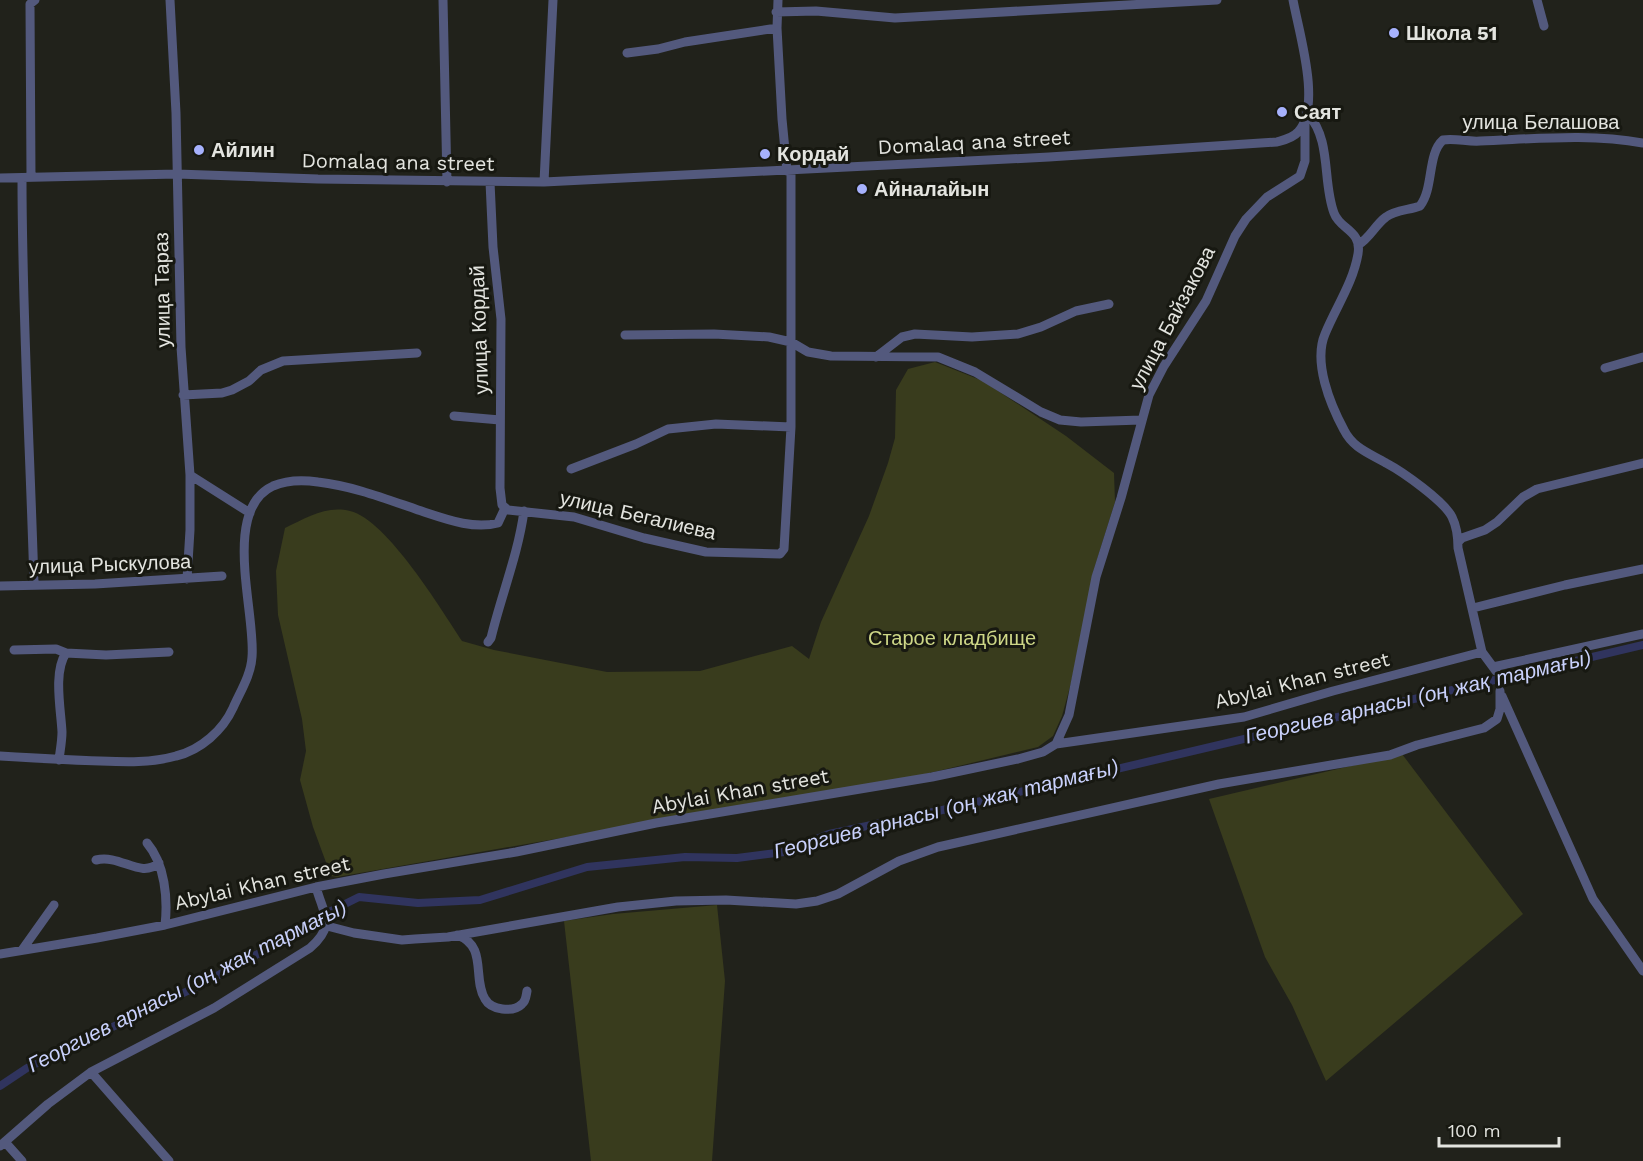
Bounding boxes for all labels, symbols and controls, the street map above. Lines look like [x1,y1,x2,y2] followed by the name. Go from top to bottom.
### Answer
[1406,21,1497,45] place label: Школа 51
[1387,26,1401,40] marker: Школа 51
[1294,100,1341,124] place label: Саят
[1275,105,1289,119] marker: Саят
[1463,110,1620,134] street label: улица Белашова
[877,125,1072,159] street label: Domalaq ana street
[211,138,275,162] place label: Айлин
[777,142,849,166] place label: Кордай
[192,143,206,157] marker: Айлин
[758,147,772,161] marker: Кордай
[301,148,495,176] street label: Domalaq ana street
[874,177,989,201] place label: Айналайын
[855,182,869,196] marker: Айналайын
[149,232,175,348] street label: улица Тараз
[1124,241,1220,394] street label: улица Байзакова
[465,265,493,395] street label: улица Кордай
[558,485,719,545] street label: улица Бегалиева
[28,549,193,579] street label: улица Рыскулова
[868,626,1036,650] park label: Старое кладбище
[1242,644,1593,749] water label: Георгиев арнасы (оң жақ тармағы)
[1212,647,1392,713] street label: Abylai Khan street
[771,754,1121,864] water label: Георгиев арнасы (оң жақ тармағы)
[650,764,831,818] street label: Abylai Khan street
[172,851,353,915] street label: Abylai Khan street
[23,894,350,1077] water label: Георгиев арнасы (оң жақ тармағы)
[1439,1110,1559,1148] scale bar
[1448,1120,1501,1141] text: 100 m

